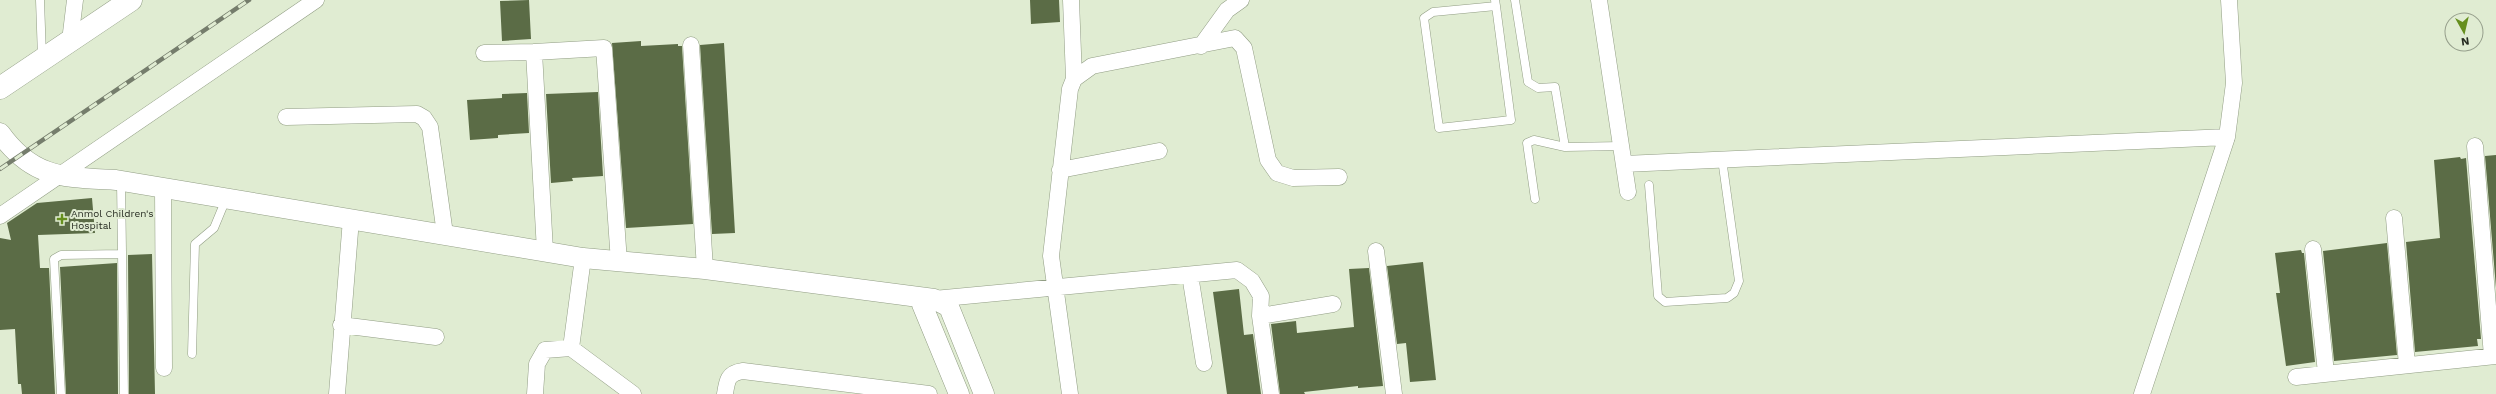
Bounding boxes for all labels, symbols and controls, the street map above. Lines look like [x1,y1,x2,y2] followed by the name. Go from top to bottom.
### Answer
[2444,12,2484,52] north arrow
[2460,34,2470,48] text: N
[71,208,154,231] place label: Anmol Children's Hospital
[56,213,68,225] marker: Anmol Children's Hospital

